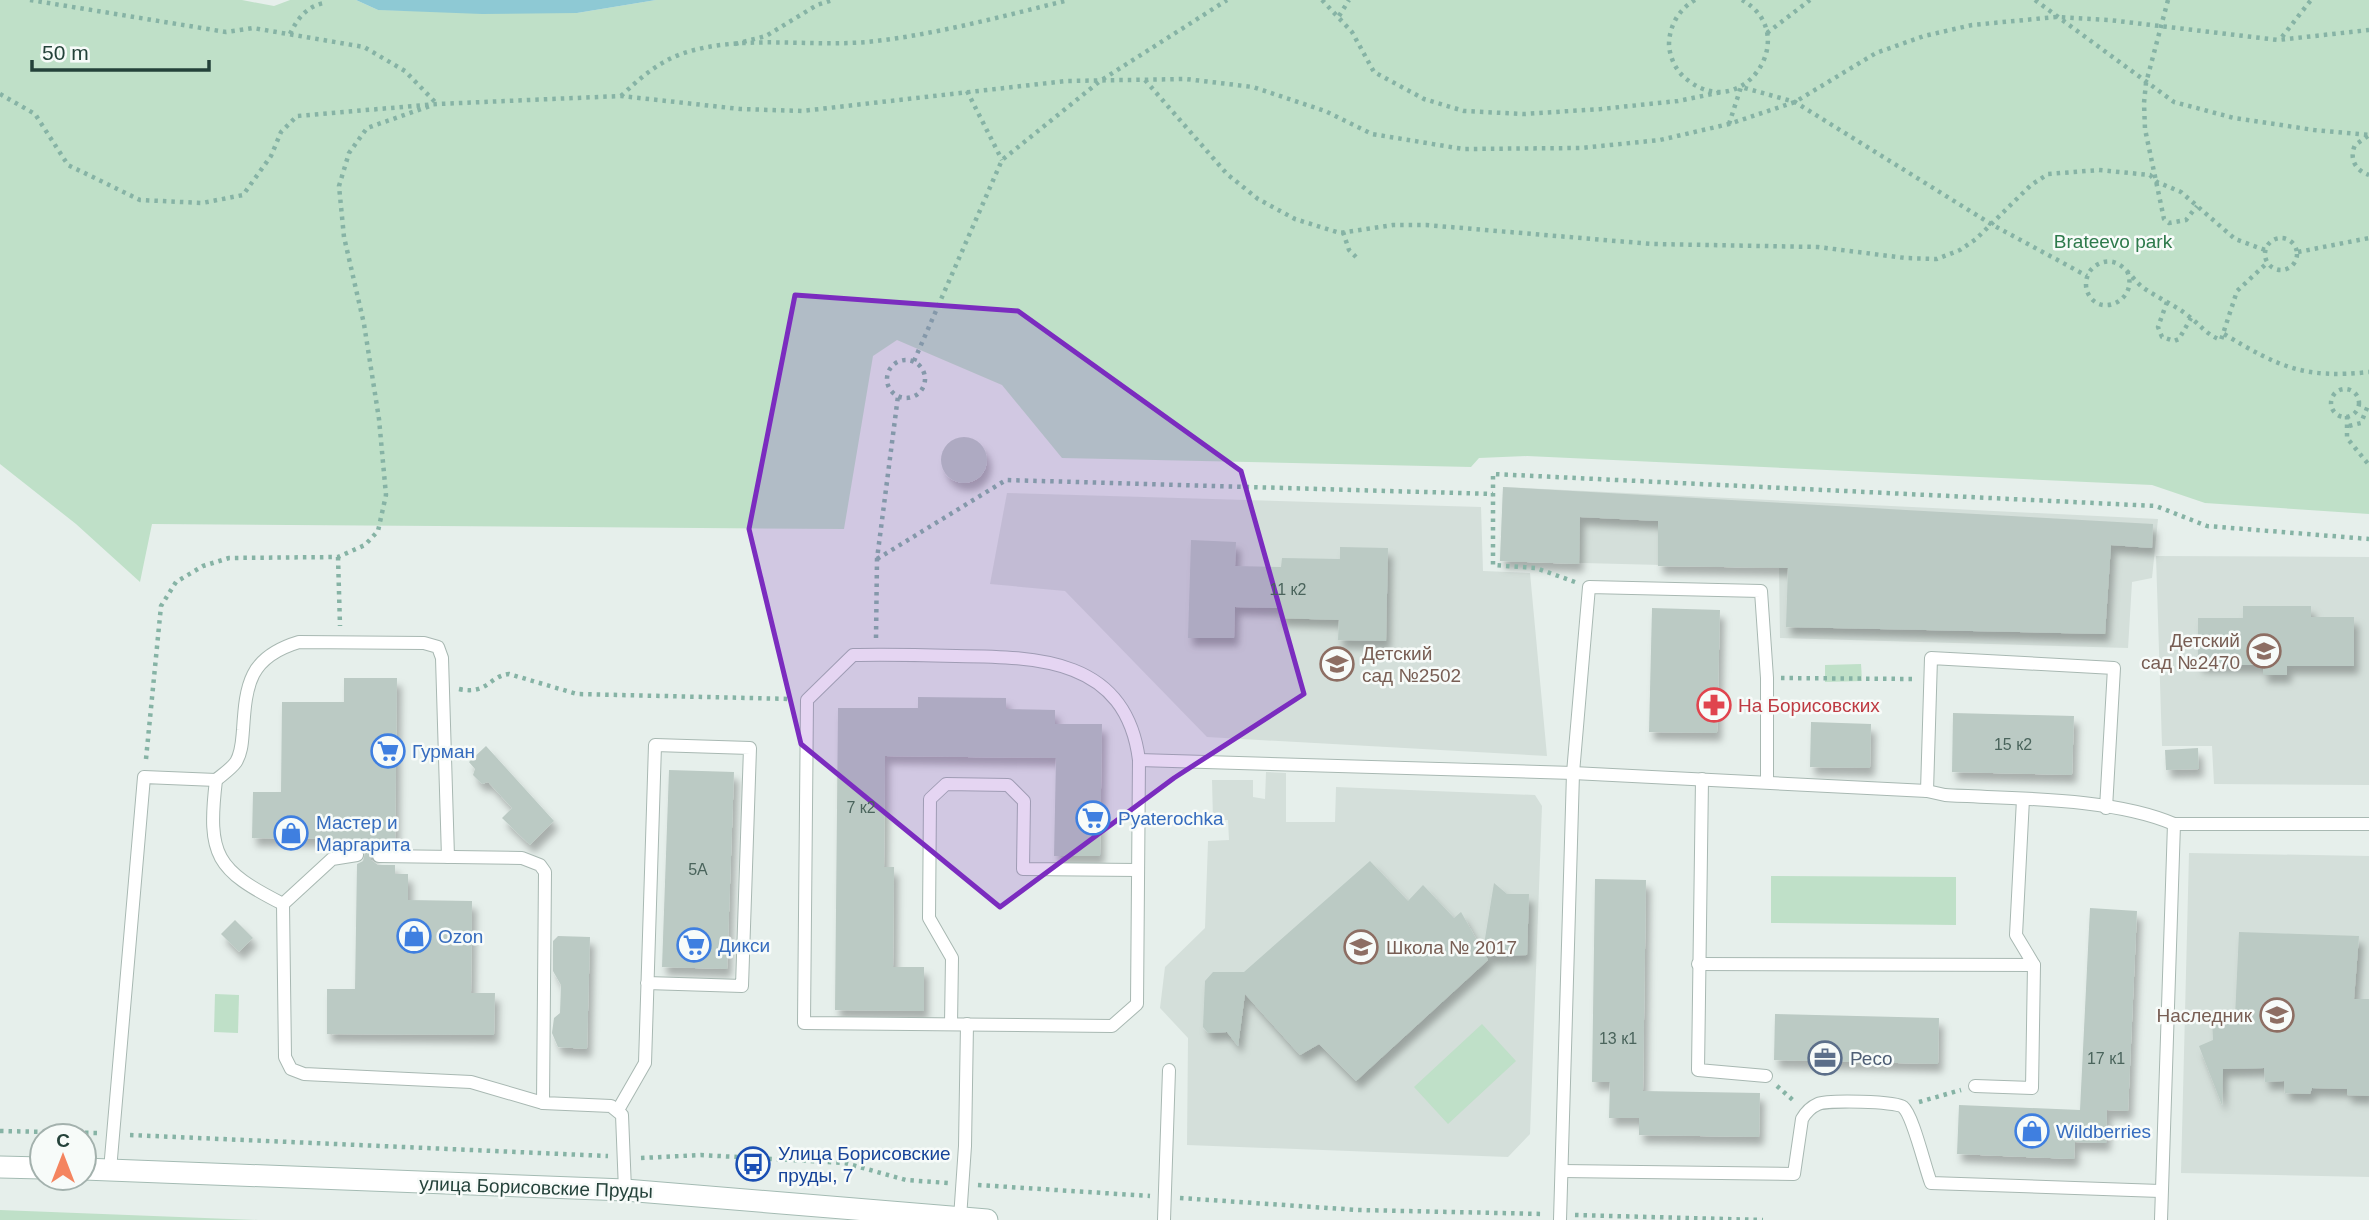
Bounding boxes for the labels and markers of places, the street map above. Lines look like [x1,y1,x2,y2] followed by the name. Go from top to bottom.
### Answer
[2141,630,2240,673] place label: Детский сад №2470
[2245,632,2283,670] school or university icon: Детский сад №2470
[1362,643,1461,686] place label: Детский сад №2502
[1318,645,1356,683] school or university icon: Детский сад №2502
[1695,686,1733,724] pharmacy icon: На Борисовских
[1738,695,1880,716] place label: На Борисовских
[369,732,407,770] supermarket icon: Гурман
[412,741,475,762] place label: Гурман
[1074,799,1112,837] supermarket icon: Pyaterochka
[1118,808,1224,829] place label: Pyaterochka
[316,812,411,855] place label: Мастер и Маргарита
[272,814,310,852] shop icon: Мастер и Маргарита
[395,917,433,955] shop icon: Ozon
[438,926,483,947] place label: Ozon
[675,926,713,964] supermarket icon: Дикси
[1342,928,1380,966] school or university icon: Школа № 2017
[718,935,770,956] place label: Дикси
[1386,937,1517,958] place label: Школа № 2017
[2258,996,2296,1034] school or university icon: Наследник
[2156,1005,2253,1026] place label: Наследник
[1806,1039,1844,1077] office icon: Ресо
[1850,1048,1893,1069] place label: Ресо
[2013,1112,2051,1150] shop icon: Wildberries
[2056,1121,2151,1142] place label: Wildberries
[778,1143,951,1186] place label: Улица Борисовские пруды, 7
[734,1145,772,1183] bus stop icon: Улица Борисовские пруды, 7

